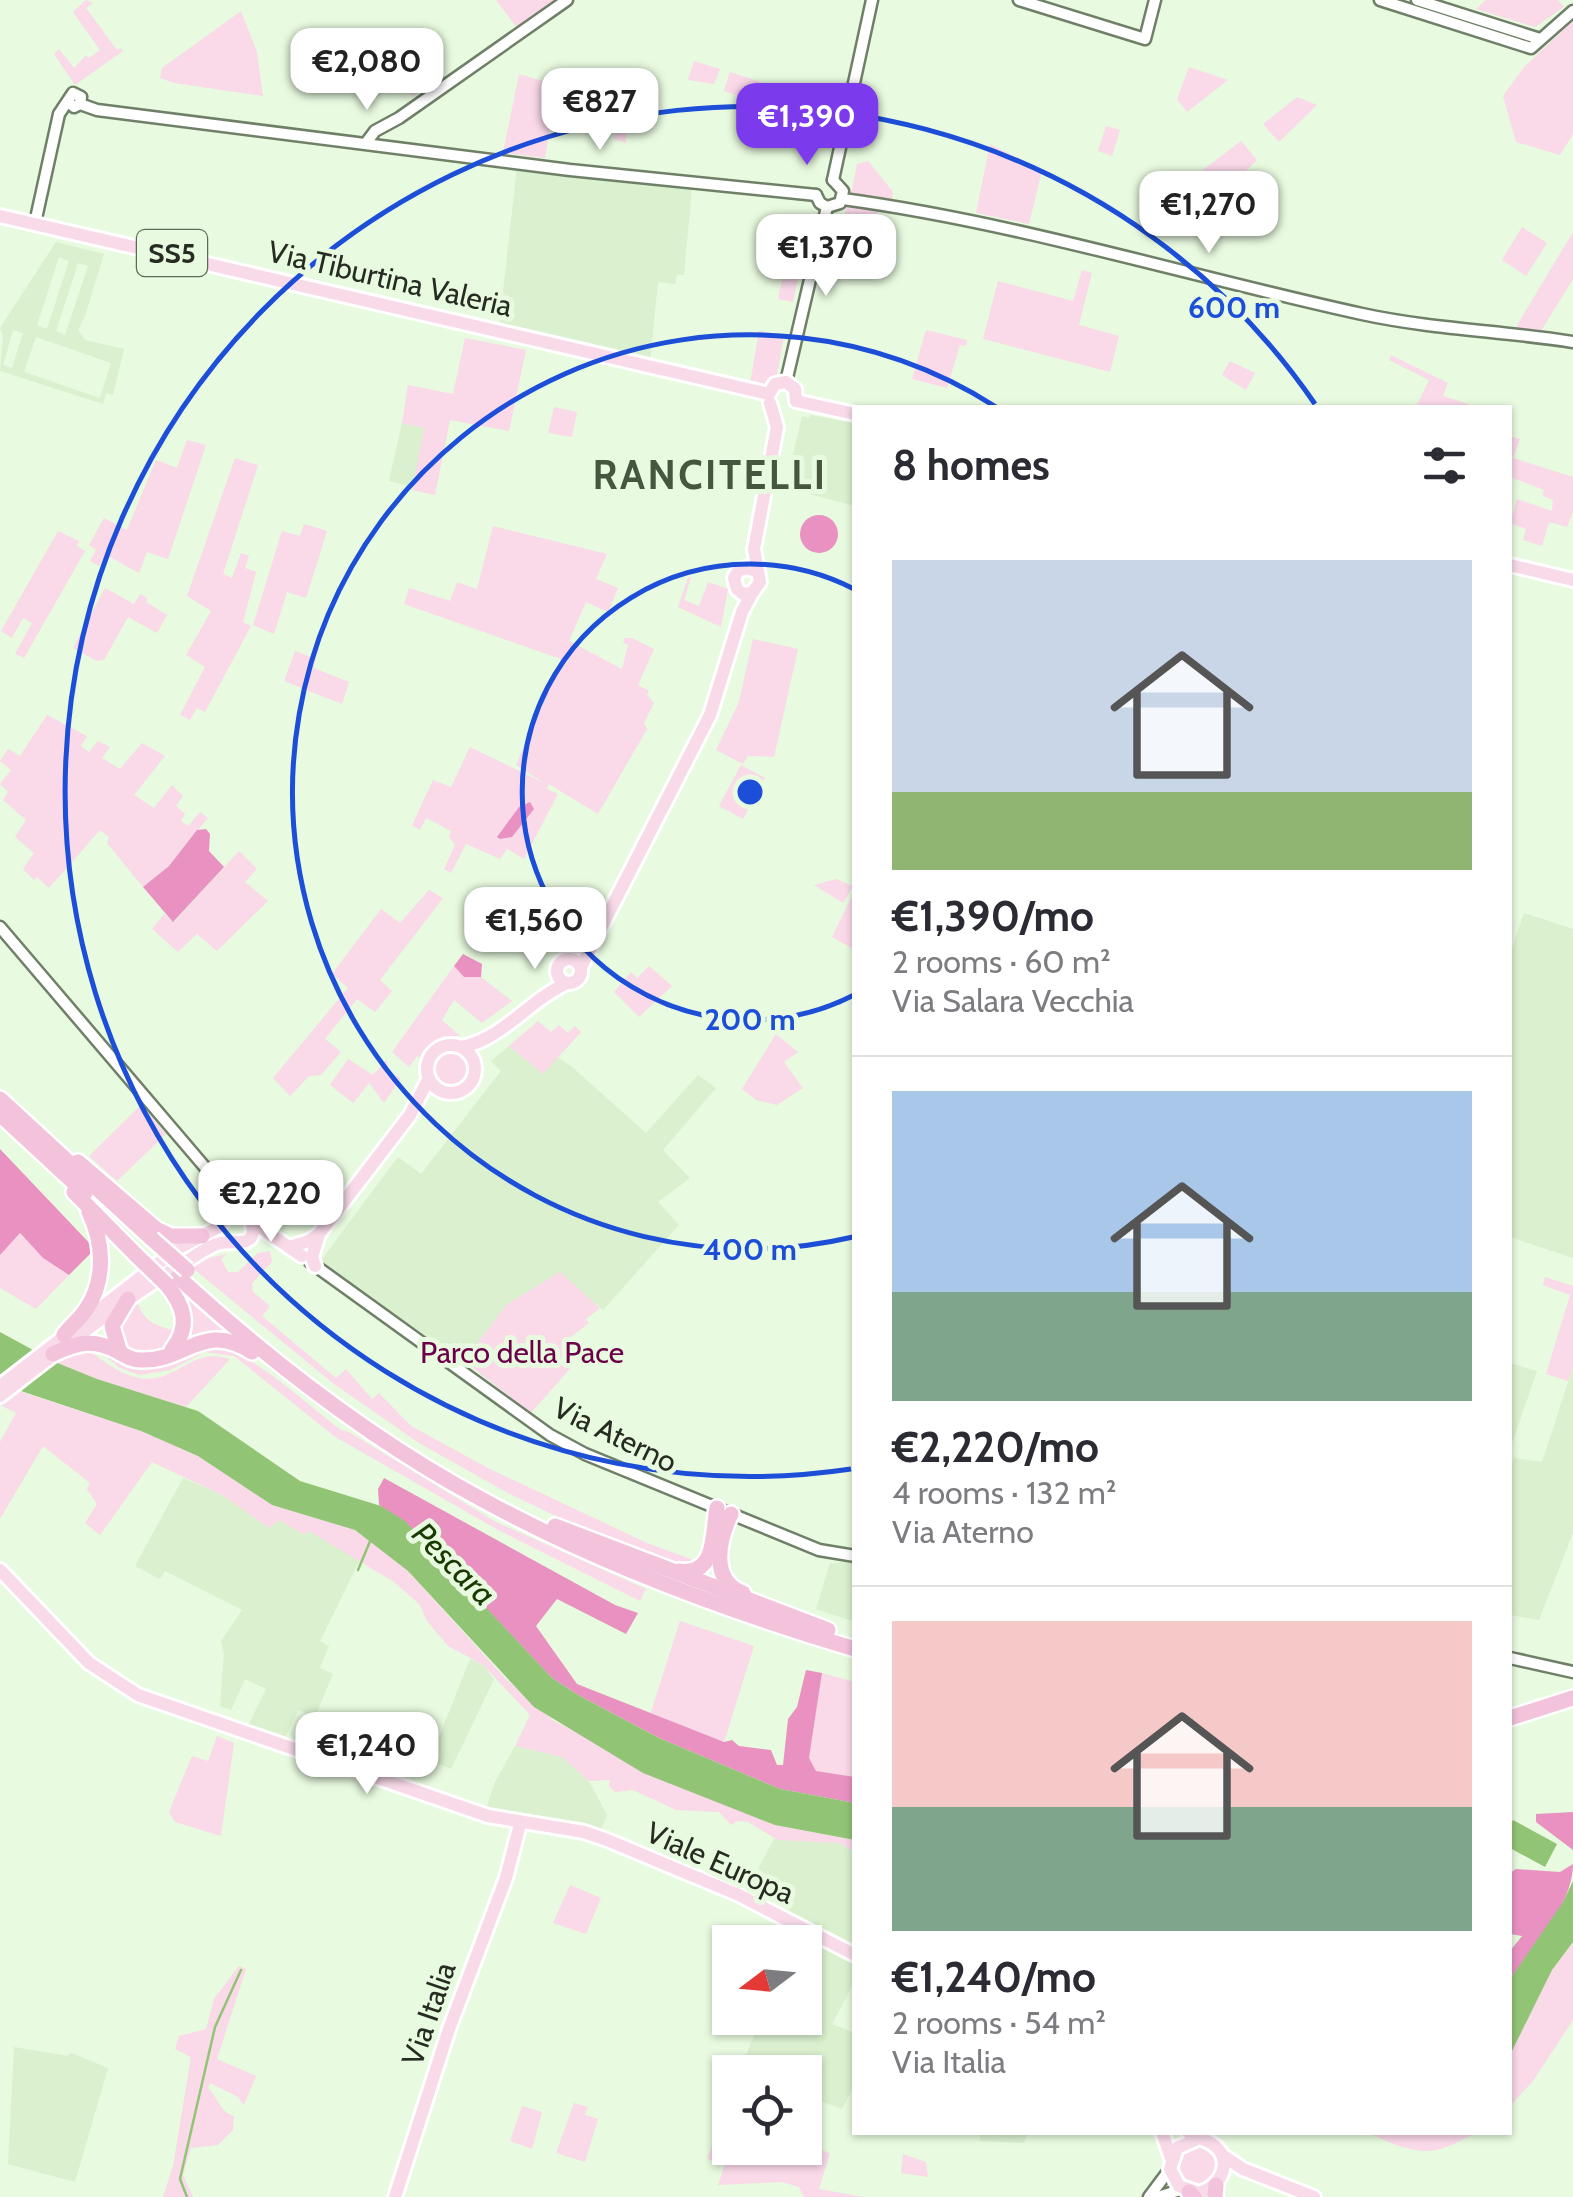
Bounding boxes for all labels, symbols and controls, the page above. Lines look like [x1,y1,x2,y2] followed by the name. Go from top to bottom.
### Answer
[286,28,448,113] pin: €2,080
[312,41,422,80] text: €2,080
[541,68,659,153] pin: €827
[563,81,637,120] text: €827
[726,83,888,168] pin: €1,390
[758,96,856,135] text: €1,390
[1128,171,1290,256] pin: €1,270
[1161,184,1257,223] text: €1,270
[745,214,907,299] pin: €1,370
[778,227,874,266] text: €1,370
[137,230,207,276] road number: SS5
[264,232,516,325] street label: Via Tiburtina Valeria
[1188,289,1280,326] text: 600 m
[1417,438,1472,493] icon: filters
[892,439,1050,491] text: 8 homes
[592,450,828,499] district label: RANCITELLI
[1092,625,1272,805] icon: home
[732,774,768,810] centre of rings
[454,887,616,972] pin: €1,560
[892,890,1094,942] text: €1,390/mo
[486,900,584,939] text: €1,560
[892,942,1111,981] text: 2 rooms · 60 m²
[892,981,1134,1020] text: Via Salara Vecchia
[704,1001,796,1038] text: 200 m
[1092,1156,1272,1336] icon: home
[190,1160,352,1245] pin: €2,220
[220,1173,322,1212] text: €2,220
[703,1231,797,1268] text: 400 m
[420,1334,624,1371] park label: Parco della Pace
[547,1389,683,1480] street label: Via Aterno
[892,1421,1099,1473] text: €2,220/mo
[892,1473,1116,1512] text: 4 rooms · 132 m²
[892,1512,1034,1551] text: Via Aterno
[405,1514,504,1613] water label: Pescara
[1092,1686,1272,1866] icon: home
[286,1712,448,1797] pin: €1,240
[317,1725,417,1764] text: €1,240
[641,1814,800,1912] street label: Viale Europa
[712,1925,822,2035] north arrow
[712,1925,822,2165] map controls
[892,1951,1096,2003] text: €1,240/mo
[394,1957,464,2070] street label: Via Italia
[892,2003,1106,2042] text: 2 rooms · 54 m²
[892,2042,1006,2081] text: Via Italia
[712,2055,822,2165] button: locate

